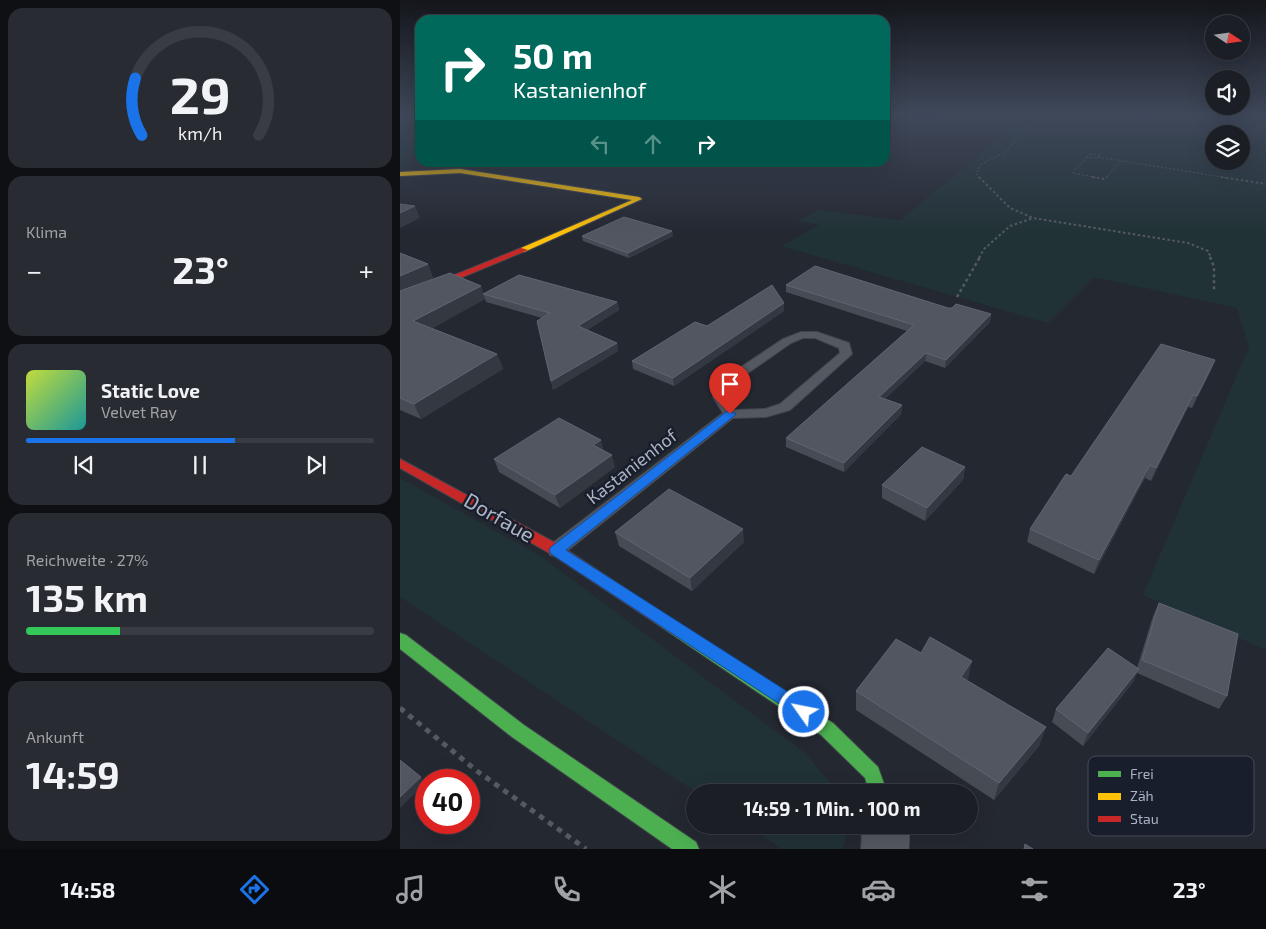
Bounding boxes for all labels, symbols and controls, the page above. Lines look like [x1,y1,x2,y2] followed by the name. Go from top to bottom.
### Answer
[1205,15,1250,60] north arrow
[1205,15,1250,170] map controls
[513,34,593,76] text: 50 m
[430,35,495,100] icon: right
[170,62,230,124] text: 29
[1205,70,1250,115] button: sound
[513,76,646,102] text: Kastanienhof
[178,122,222,144] text: km/h
[1205,125,1250,170] button: layers
[586,130,614,158] icon: left
[639,130,667,158] icon: ahead
[692,130,720,158] icon: right
[26,222,67,241] text: Klima
[172,246,229,292] text: 23°
[26,253,42,287] text: −
[359,253,374,287] text: +
[709,363,751,414] pin
[716,370,744,398] icon: arrive
[101,379,200,402] text: Static Love
[101,402,177,421] text: Velvet Ray
[582,423,682,508] street label: Kastanienhof
[70,451,98,479] icon: previous
[186,451,214,479] icon: pause
[302,451,330,479] icon: next
[460,487,539,547] street label: Dorfaue
[26,550,148,569] text: Reichweite · 27%
[26,574,148,620] text: 135 km
[777,685,829,737] position arrow
[26,727,84,746] text: Ankunft
[26,751,120,797] text: 14:59
[1088,756,1254,836] legend
[1130,765,1154,782] text: Frei
[415,769,480,834] speed limit sign: 40
[1130,787,1154,804] text: Zäh
[744,797,920,820] text: 14:59 · 1 Min. · 100 m
[1130,810,1159,827] text: Stau
[237,872,272,907] icon: directions
[393,872,428,907] icon: music
[549,872,584,907] icon: phone
[705,872,740,907] icon: climate
[861,872,896,907] icon: car
[1017,872,1052,907] icon: filters
[61,876,116,902] text: 14:58
[1173,876,1205,902] text: 23°

